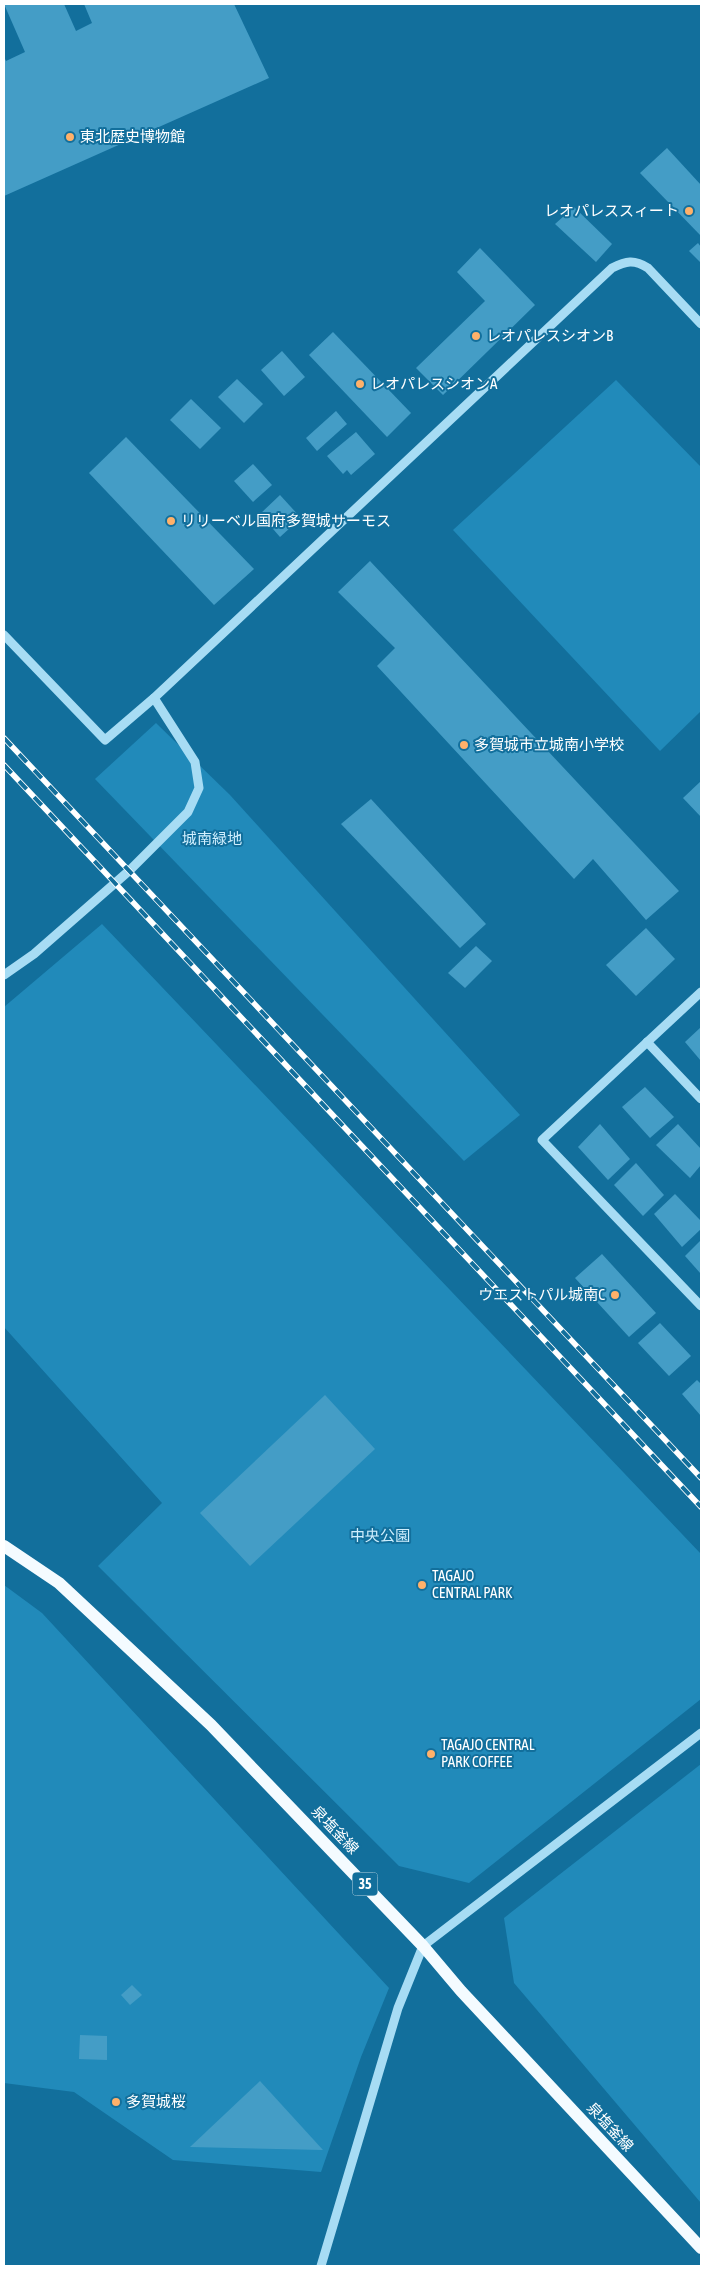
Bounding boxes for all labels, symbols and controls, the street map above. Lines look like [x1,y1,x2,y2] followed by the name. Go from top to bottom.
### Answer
[80,128,185,145] place label: 東北歴史博物館
[64,131,76,143] marker: 東北歴史博物館
[544,202,679,219] place label: レオパレススィート
[683,205,695,217] marker: レオパレススィート
[486,327,613,344] place label: レオパレスシオンB
[470,330,482,342] marker: レオパレスシオンB
[370,375,498,392] place label: レオパレスシオンA
[354,378,366,390] marker: レオパレスシオンA
[181,512,391,529] place label: リリーベル国府多賀城サーモス
[165,515,177,527] marker: リリーベル国府多賀城サーモス
[474,736,624,753] place label: 多賀城市立城南小学校
[458,739,470,751] marker: 多賀城市立城南小学校
[182,830,242,847] park label: 城南緑地
[478,1286,605,1303] place label: ウエストパル城南C
[609,1289,621,1301] marker: ウエストパル城南C
[350,1527,410,1544] park label: 中央公園
[432,1567,513,1601] place label: TAGAJO CENTRAL PARK
[416,1579,428,1591] marker: TAGAJO CENTRAL PARK
[441,1736,535,1770] place label: TAGAJO CENTRAL PARK COFFEE
[425,1748,437,1760] marker: TAGAJO CENTRAL PARK COFFEE
[308,1802,362,1857] street label: 泉塩釜線
[352,1872,378,1896] road number: 35
[126,2093,186,2110] place label: 多賀城桜
[110,2096,122,2108] marker: 多賀城桜
[584,2099,637,2154] street label: 泉塩釜線

